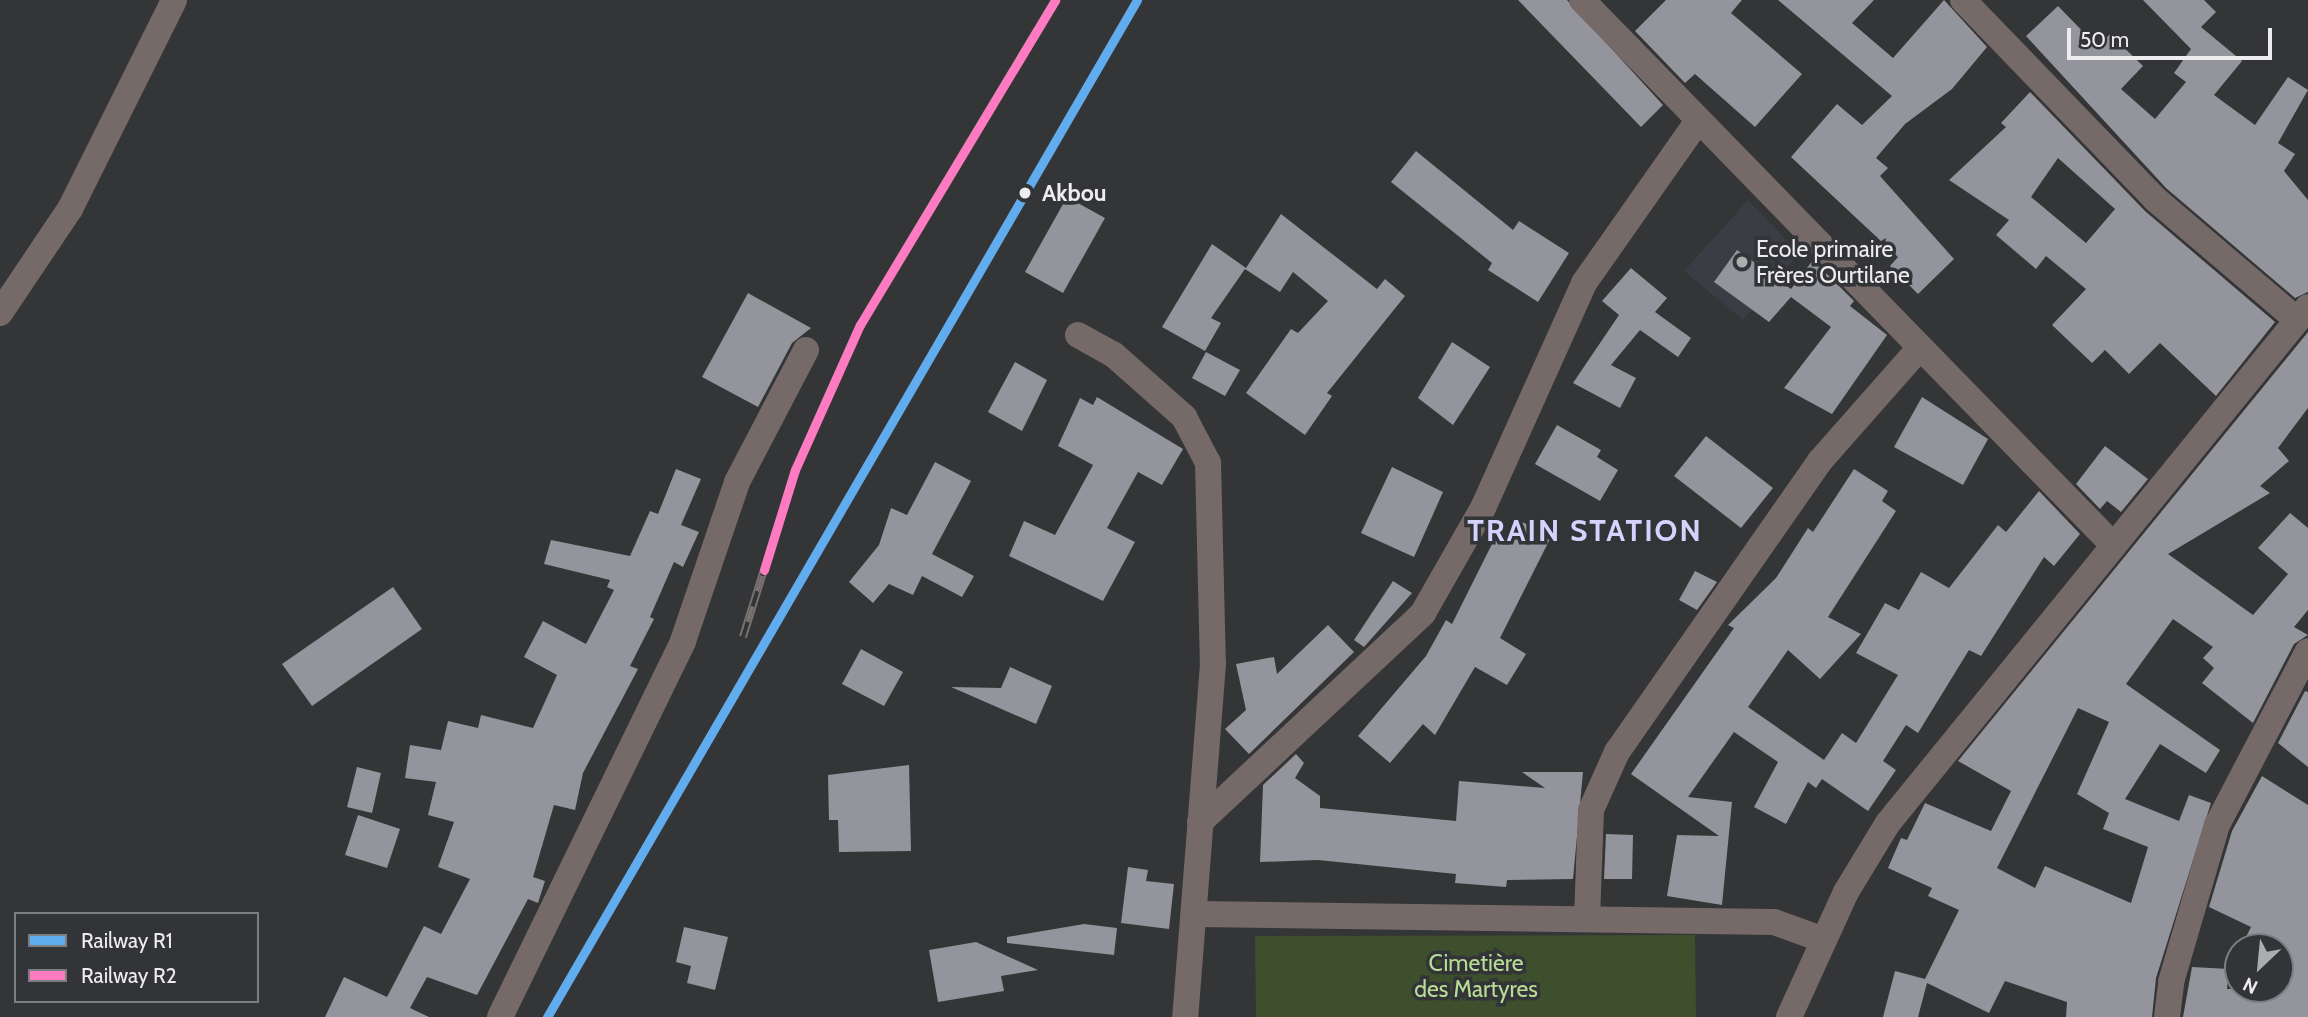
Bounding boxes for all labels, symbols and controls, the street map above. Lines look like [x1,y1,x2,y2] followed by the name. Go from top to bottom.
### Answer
[2070,14,2275,58] scale bar
[2080,27,2129,52] text: 50 m
[1042,179,1106,207] place label: Akbou
[1014,182,1036,204] marker: Akbou
[1756,235,1910,289] place label: Ecole primaire Frères Ourtilane
[1734,254,1750,270] marker: Ecole primaire Frères Ourtilane
[1469,513,1701,549] district label: TRAIN STATION
[14,912,259,1003] legend
[81,928,173,953] text: Railway R1
[2224,933,2294,1003] north arrow
[1414,949,1538,1003] park label: Cimetière des Martyres
[81,963,177,988] text: Railway R2
[2239,972,2262,999] text: N

